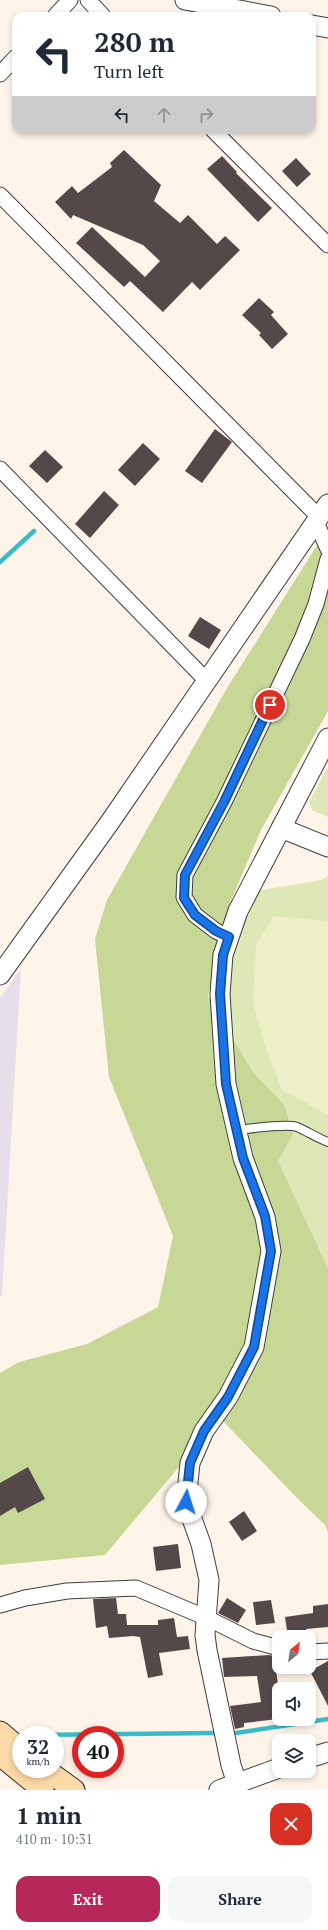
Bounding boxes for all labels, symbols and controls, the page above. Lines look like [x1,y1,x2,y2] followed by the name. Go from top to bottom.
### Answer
[94,23,175,60] text: 280 m
[28,28,80,80] icon: left
[94,59,164,83] text: Turn left
[111,104,133,126] icon: left
[153,104,175,126] icon: ahead
[195,104,217,126] icon: right
[253,688,287,722] pin
[259,694,281,716] icon: arrive
[165,1481,207,1523] position arrow
[272,1630,316,1674] north arrow
[272,1630,316,1778] map controls
[272,1682,316,1726] button: sound
[72,1726,124,1778] speed limit sign: 40
[27,1733,49,1760] text: 32
[272,1734,316,1778] button: layers
[26,1755,50,1768] text: km/h
[16,1799,82,1831] text: 1 min
[270,1803,312,1845] button: close
[16,1830,93,1848] text: 410 m · 10:31
[16,1876,160,1922] button: Exit
[168,1876,312,1922] button: Share

